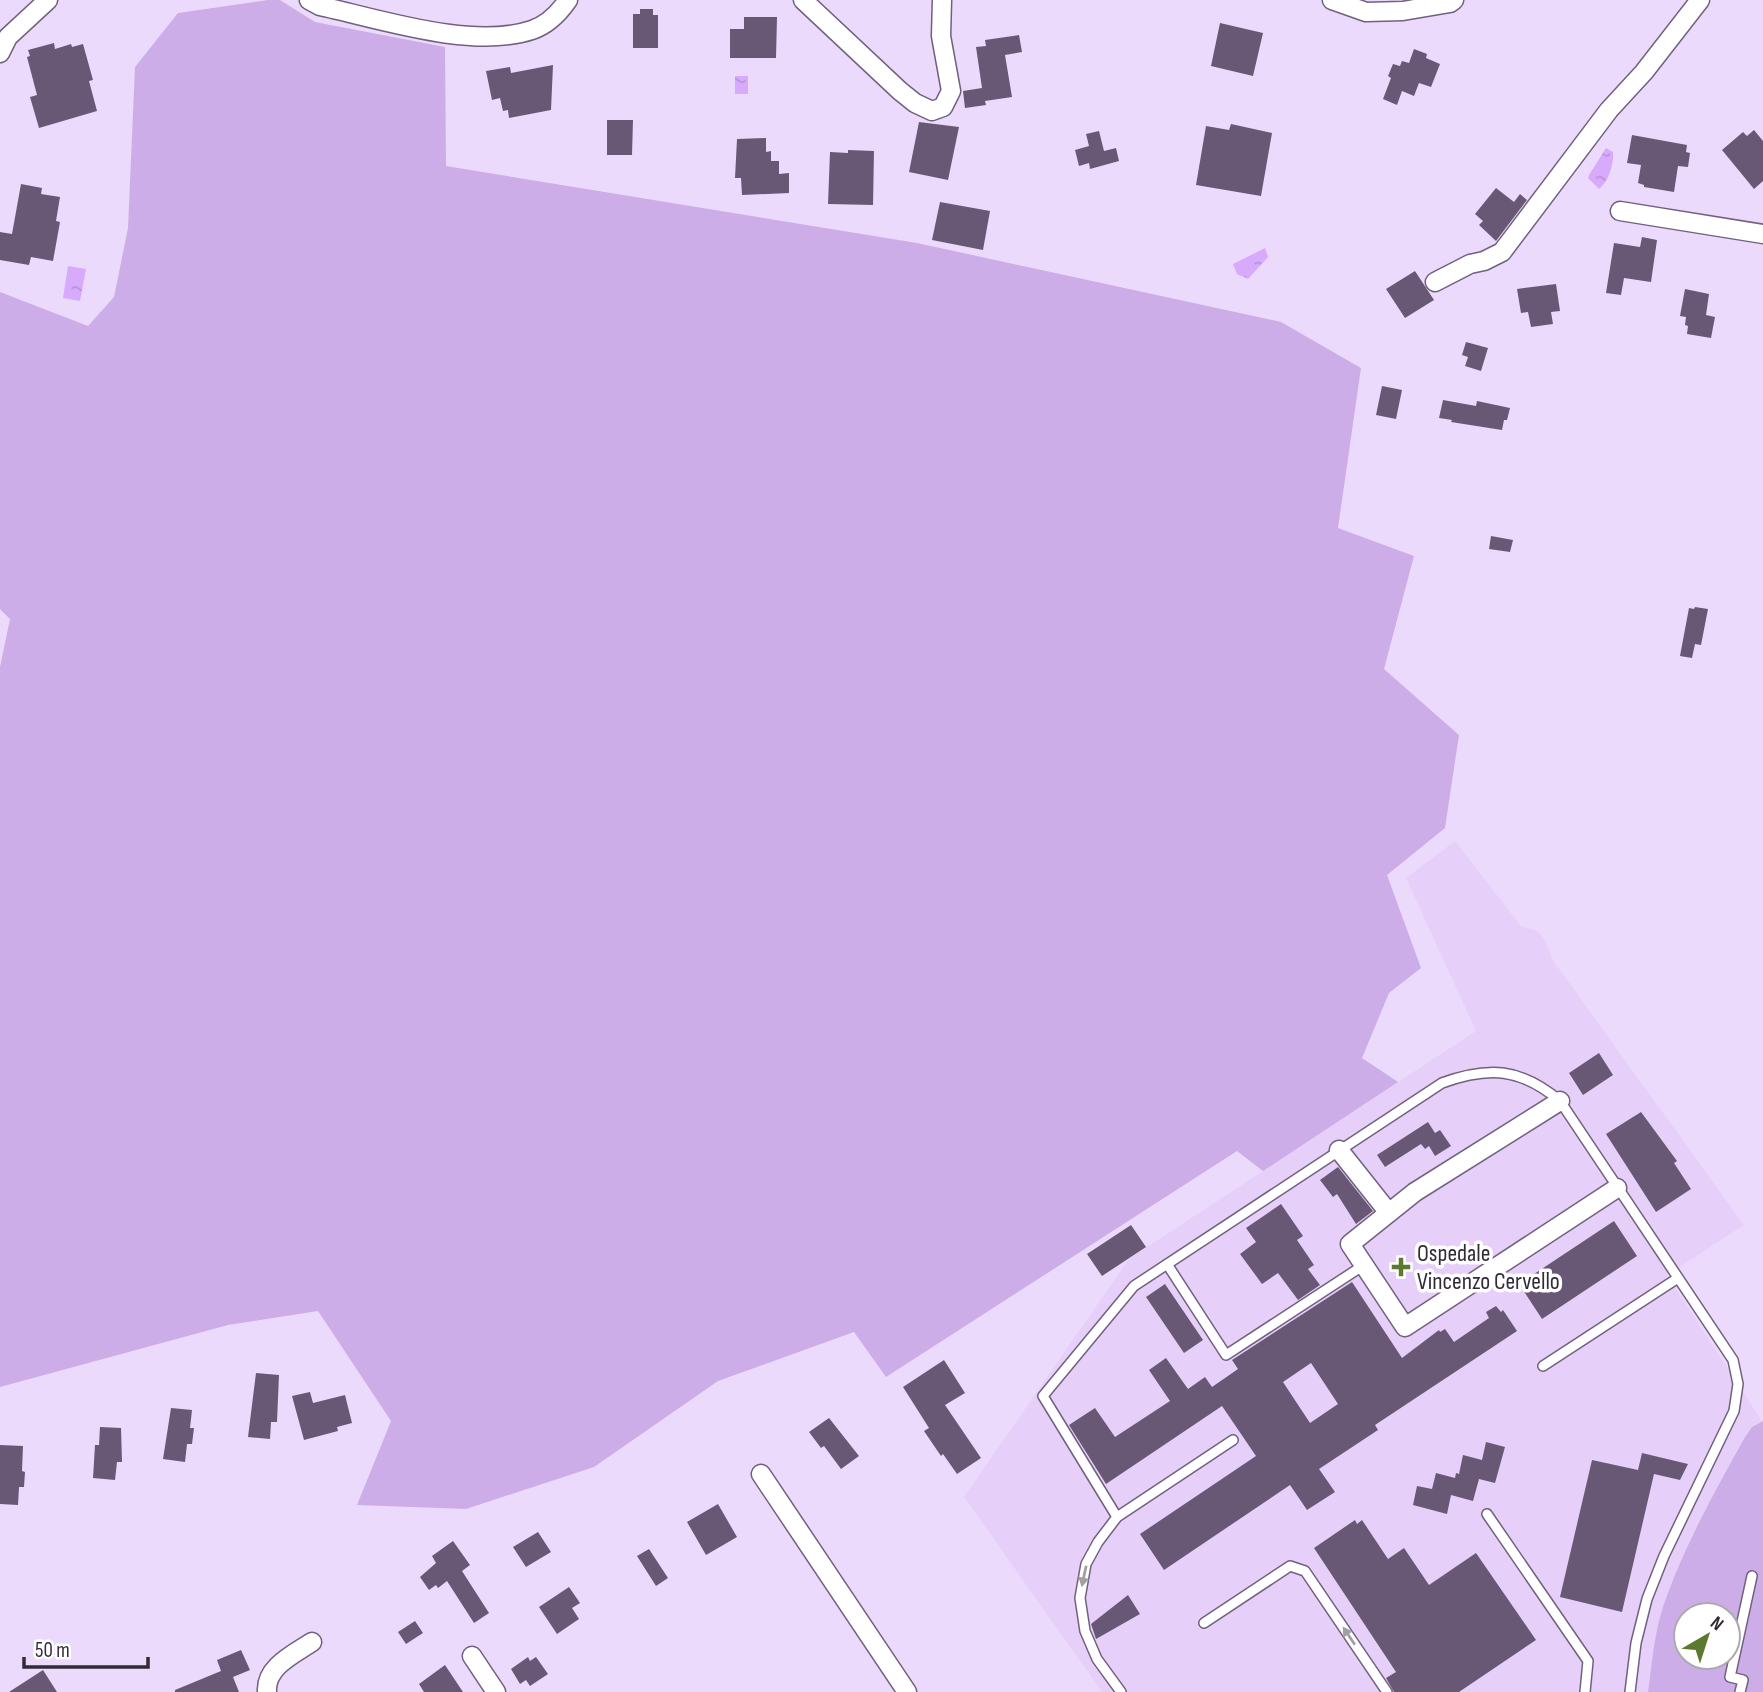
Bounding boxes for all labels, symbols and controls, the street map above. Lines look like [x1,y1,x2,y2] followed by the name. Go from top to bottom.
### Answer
[1417,1239,1560,1296] place label: Ospedale Vincenzo Cervello
[1391,1257,1411,1277] marker: Ospedale Vincenzo Cervello
[1079,1565,1090,1587] one-way arrow
[1672,1601,1742,1671] north arrow
[1706,1612,1728,1636] text: N
[24,1626,149,1670] scale bar
[1343,1626,1356,1645] one-way arrow
[35,1638,70,1663] text: 50 m

